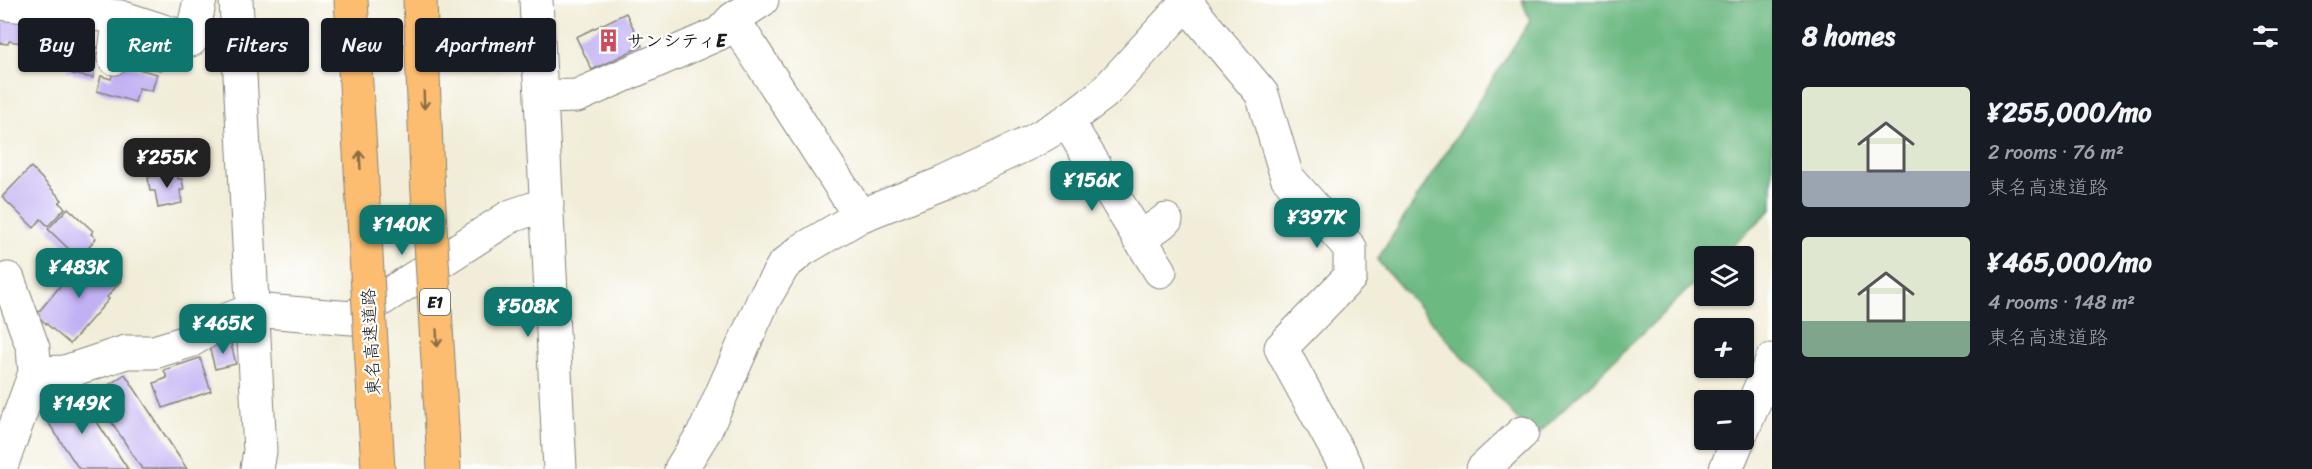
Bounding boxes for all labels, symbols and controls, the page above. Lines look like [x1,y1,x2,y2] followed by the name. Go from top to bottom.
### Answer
[1802,13,1895,59] text: 8 homes
[18,18,95,72] chip: Buy
[107,18,193,72] chip: Rent
[205,18,309,72] chip: Filters
[321,18,403,72] chip: New
[415,18,556,72] chip: Apartment
[2249,20,2282,53] icon: filters
[627,25,728,57] place label: サンシティE
[596,28,622,54] building icon: サンシティE
[1988,89,2152,135] text: ¥255,000/mo
[419,90,430,110] one-way arrow
[1850,111,1922,183] icon: home
[1988,135,2124,170] text: 2 rooms · 76 m²
[125,138,209,189] pin: ¥255K
[137,140,197,175] text: ¥255K
[355,151,366,171] one-way arrow
[1050,161,1134,212] pin: ¥156K
[1064,163,1120,198] text: ¥156K
[1988,170,2108,205] text: 東名高速道路
[1275,198,1359,249] pin: ¥397K
[1288,200,1346,235] text: ¥397K
[360,205,444,256] pin: ¥140K
[374,207,430,242] text: ¥140K
[1988,239,2152,285] text: ¥465,000/mo
[1694,246,1754,450] map controls
[1694,246,1754,306] button: layers
[37,248,121,299] pin: ¥483K
[50,250,108,285] text: ¥483K
[1850,261,1922,333] icon: home
[1988,285,2135,320] text: 4 rooms · 148 m²
[352,287,390,397] street label: 東名高速道路
[486,287,570,338] pin: ¥508K
[420,289,450,315] road number: E1
[498,289,558,324] text: ¥508K
[181,304,265,355] pin: ¥465K
[193,306,253,341] text: ¥465K
[1694,318,1754,378] button: +
[1988,320,2108,355] text: 東名高速道路
[431,327,442,347] one-way arrow
[40,384,124,435] pin: ¥149K
[54,386,110,421] text: ¥149K
[1694,390,1754,450] button: −

